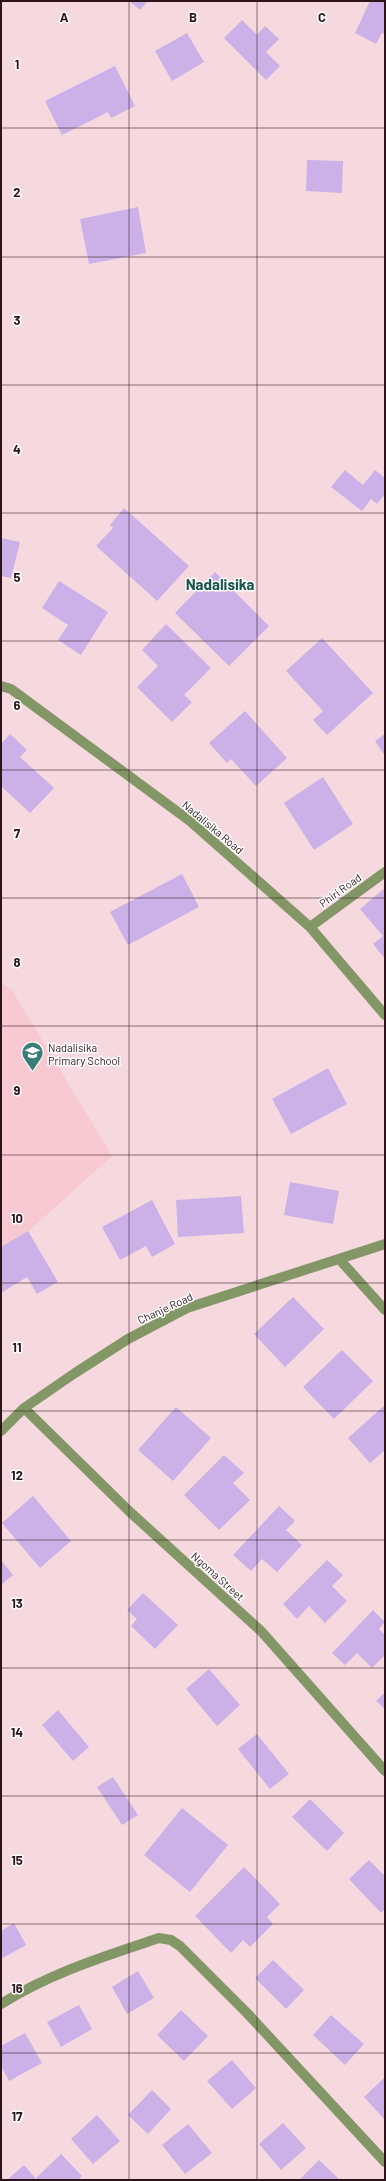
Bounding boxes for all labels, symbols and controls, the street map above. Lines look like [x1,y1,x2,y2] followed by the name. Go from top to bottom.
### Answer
[60,9,69,25] text: A
[189,9,197,25] text: B
[318,9,326,25] text: C
[15,56,19,72] text: 1
[13,184,21,200] text: 2
[13,312,21,328] text: 3
[13,441,21,457] text: 4
[13,569,21,585] text: 5
[186,575,254,593] district label: Nadalisika
[14,697,21,713] text: 6
[180,798,246,856] street label: Nadalisika Road
[14,825,21,841] text: 7
[317,870,363,910] street label: Phiri Road
[13,954,21,970] text: 8
[19,1040,45,1073] school or university icon: Nadalisika Primary School
[48,1041,120,1067] place label: Nadalisika Primary School
[14,1082,21,1098] text: 9
[11,1210,23,1226] text: 10
[135,1290,195,1326] street label: Chanje Road
[12,1339,22,1355] text: 11
[11,1467,23,1483] text: 12
[189,1549,247,1603] street label: Ngoma Street
[11,1595,23,1611] text: 13
[11,1724,23,1740] text: 14
[11,1852,23,1868] text: 15
[11,1980,23,1996] text: 16
[11,2108,23,2124] text: 17

